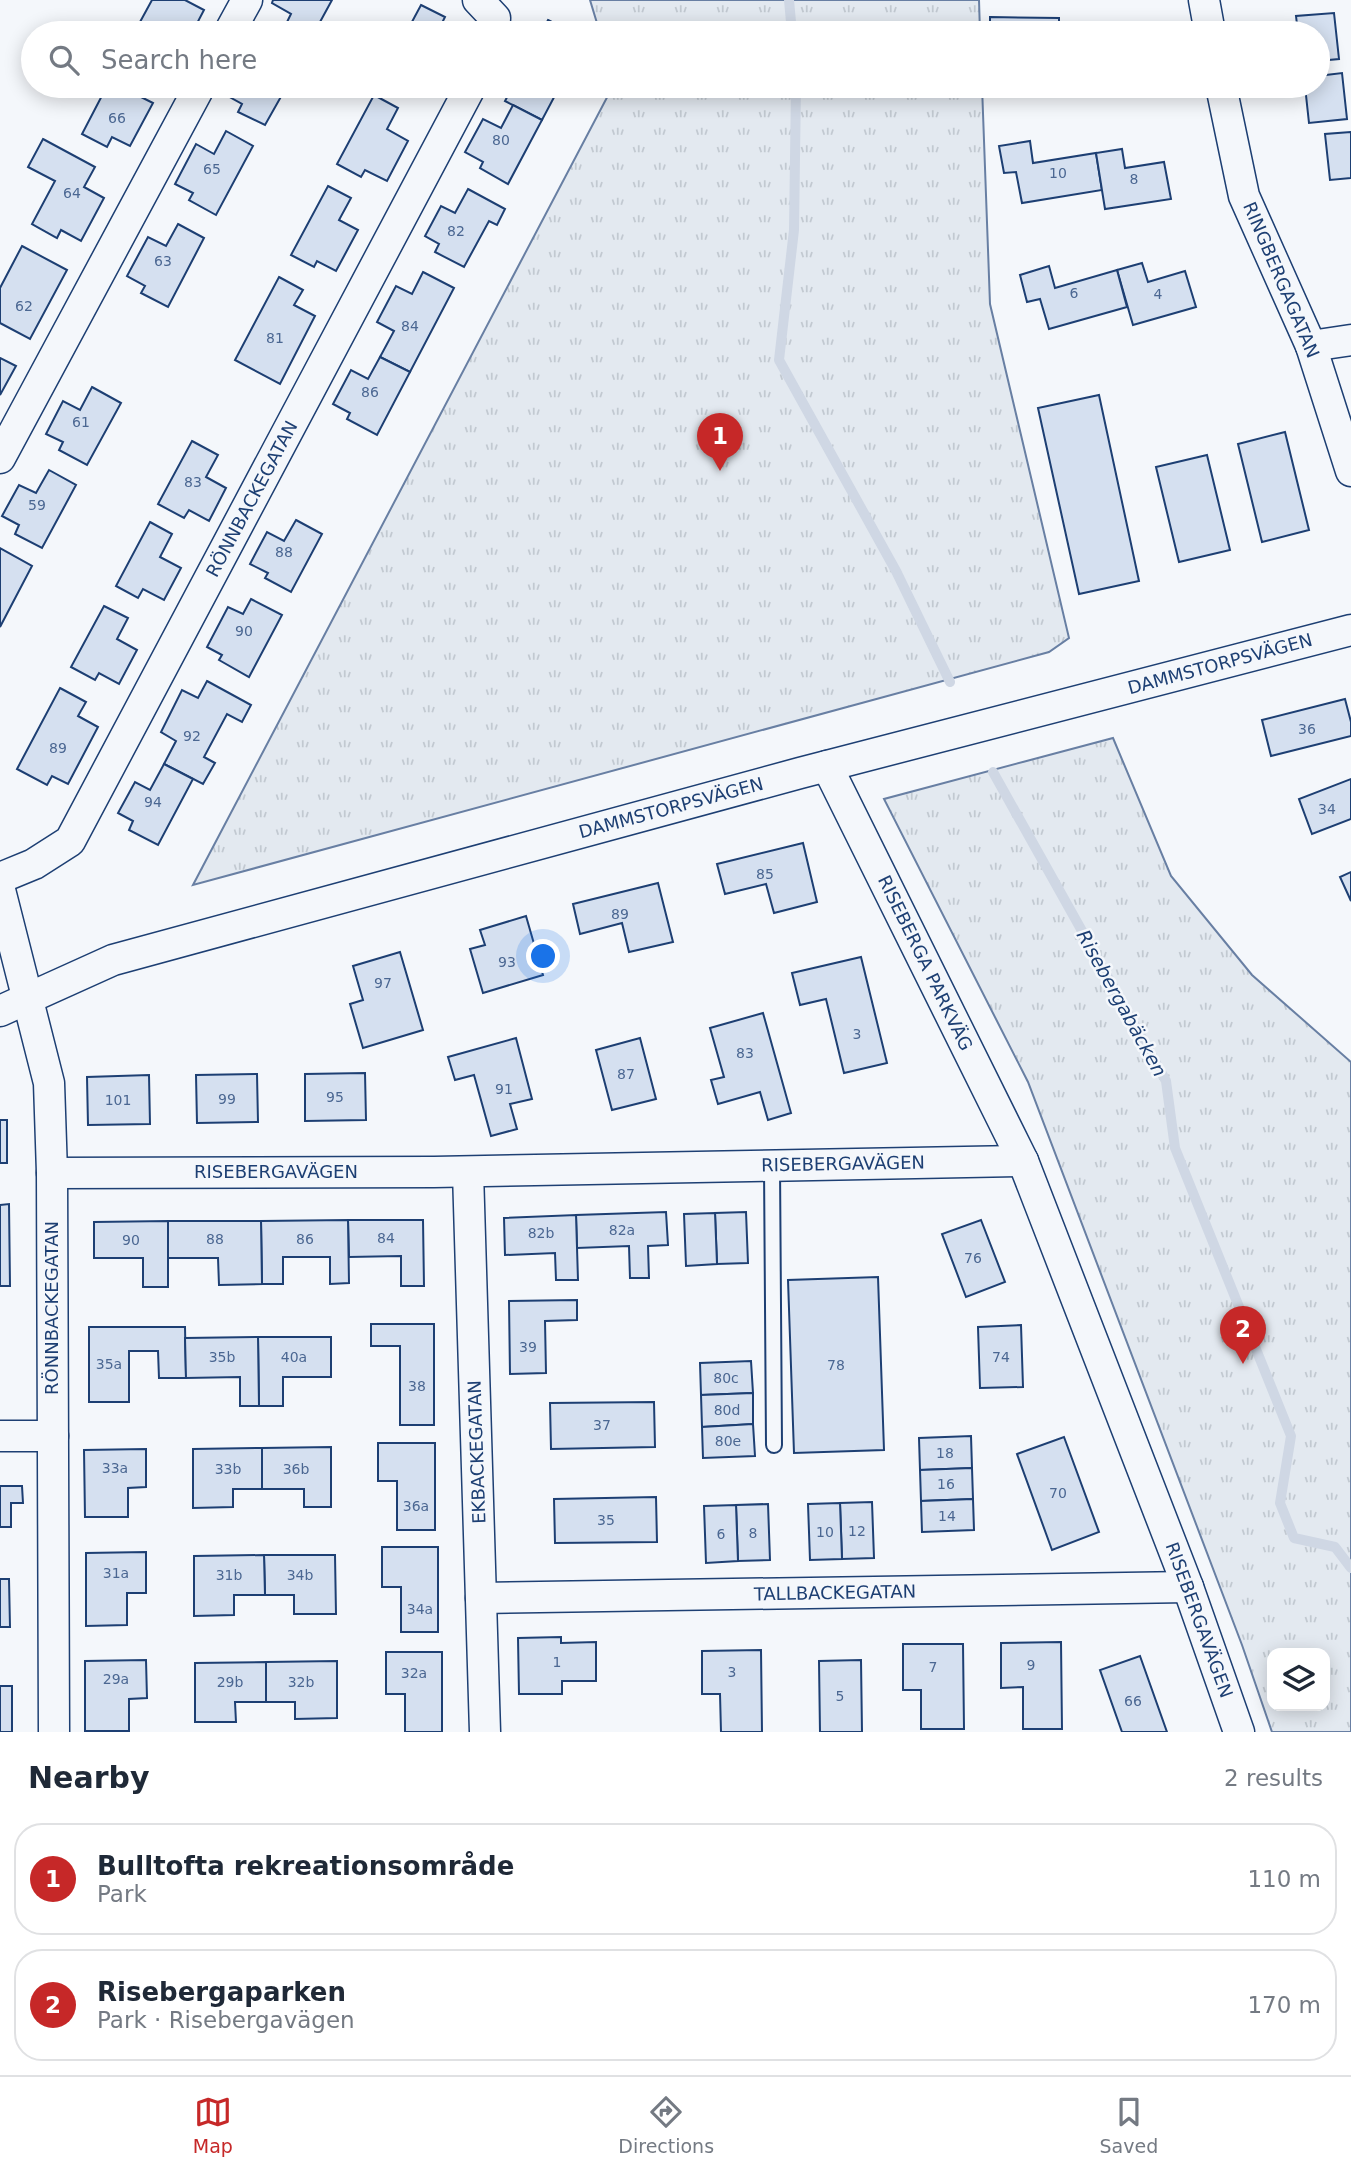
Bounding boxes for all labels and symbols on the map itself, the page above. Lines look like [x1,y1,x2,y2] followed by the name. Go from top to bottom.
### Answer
[108,110,126,126] house number: 66
[492,132,510,148] house number: 80
[203,161,221,177] house number: 65
[1049,165,1067,181] house number: 10
[1130,171,1138,187] house number: 8
[63,185,81,201] house number: 64
[1239,199,1324,361] street label: RINGBERGAGATAN
[447,223,465,239] house number: 82
[154,253,172,269] house number: 63
[1070,285,1079,301] house number: 6
[1154,286,1163,302] house number: 4
[15,298,33,314] house number: 62
[401,318,419,334] house number: 84
[266,330,284,346] house number: 81
[361,384,379,400] house number: 86
[697,413,743,471] pin: 1
[72,414,90,430] house number: 61
[201,417,302,580] street label: RÖNNBACKEGATAN
[184,474,202,490] house number: 83
[28,497,46,513] house number: 59
[275,544,293,560] house number: 88
[235,623,253,639] house number: 90
[1125,629,1314,698] street label: DAMMSTORPSVÄGEN
[1298,721,1316,737] house number: 36
[183,728,201,744] house number: 92
[49,740,67,756] house number: 89
[576,773,765,842] street label: DAMMSTORPSVÄGEN
[144,794,162,810] house number: 94
[1318,801,1336,817] house number: 34
[756,866,774,882] house number: 85
[874,872,977,1054] street label: RISEBERGA PARKVÄG
[611,906,629,922] house number: 89
[1073,926,1171,1080] water label: Risebergabäcken
[526,939,560,973] your location
[498,954,516,970] house number: 93
[374,975,392,991] house number: 97
[853,1026,861,1042] house number: 3
[736,1045,754,1061] house number: 83
[617,1066,635,1082] house number: 87
[495,1081,513,1097] house number: 91
[326,1089,344,1105] house number: 95
[218,1091,236,1107] house number: 99
[105,1092,131,1108] house number: 101
[761,1152,925,1175] street label: RISEBERGAVÄGEN
[194,1161,358,1182] street label: RISEBERGAVÄGEN
[41,1221,62,1395] street label: RÖNNBACKEGATAN
[609,1222,635,1238] house number: 82a
[528,1225,554,1241] house number: 82b
[377,1230,395,1246] house number: 84
[206,1231,224,1247] house number: 88
[296,1231,314,1247] house number: 86
[122,1232,140,1248] house number: 90
[964,1250,982,1266] house number: 76
[1220,1306,1266,1364] pin: 2
[519,1339,537,1355] house number: 39
[209,1349,235,1365] house number: 35b
[281,1349,307,1365] house number: 40a
[992,1349,1010,1365] house number: 74
[96,1356,122,1372] house number: 35a
[827,1357,845,1373] house number: 78
[713,1370,739,1386] house number: 80c
[408,1378,426,1394] house number: 38
[464,1380,489,1524] street label: EKBACKEGATAN
[714,1402,740,1418] house number: 80d
[593,1417,611,1433] house number: 37
[715,1433,741,1449] house number: 80e
[936,1445,954,1461] house number: 18
[102,1460,128,1476] house number: 33a
[215,1461,241,1477] house number: 33b
[283,1461,309,1477] house number: 36b
[937,1476,955,1492] house number: 16
[1049,1485,1067,1501] house number: 70
[403,1498,429,1514] house number: 36a
[938,1508,956,1524] house number: 14
[597,1512,615,1528] house number: 35
[848,1523,866,1539] house number: 12
[816,1524,834,1540] house number: 10
[749,1525,757,1541] house number: 8
[717,1526,726,1542] house number: 6
[1162,1539,1237,1700] street label: RISEBERGAVÄGEN
[103,1565,129,1581] house number: 31a
[216,1567,242,1583] house number: 31b
[287,1567,313,1583] house number: 34b
[753,1581,916,1604] street label: TALLBACKEGATAN
[407,1601,433,1617] house number: 34a
[553,1654,561,1670] house number: 1
[1027,1657,1035,1673] house number: 9
[929,1659,937,1675] house number: 7
[728,1664,736,1680] house number: 3
[401,1665,427,1681] house number: 32a
[103,1671,129,1687] house number: 29a
[217,1674,243,1690] house number: 29b
[288,1674,314,1690] house number: 32b
[836,1688,844,1704] house number: 5
[1124,1693,1142,1709] house number: 66

